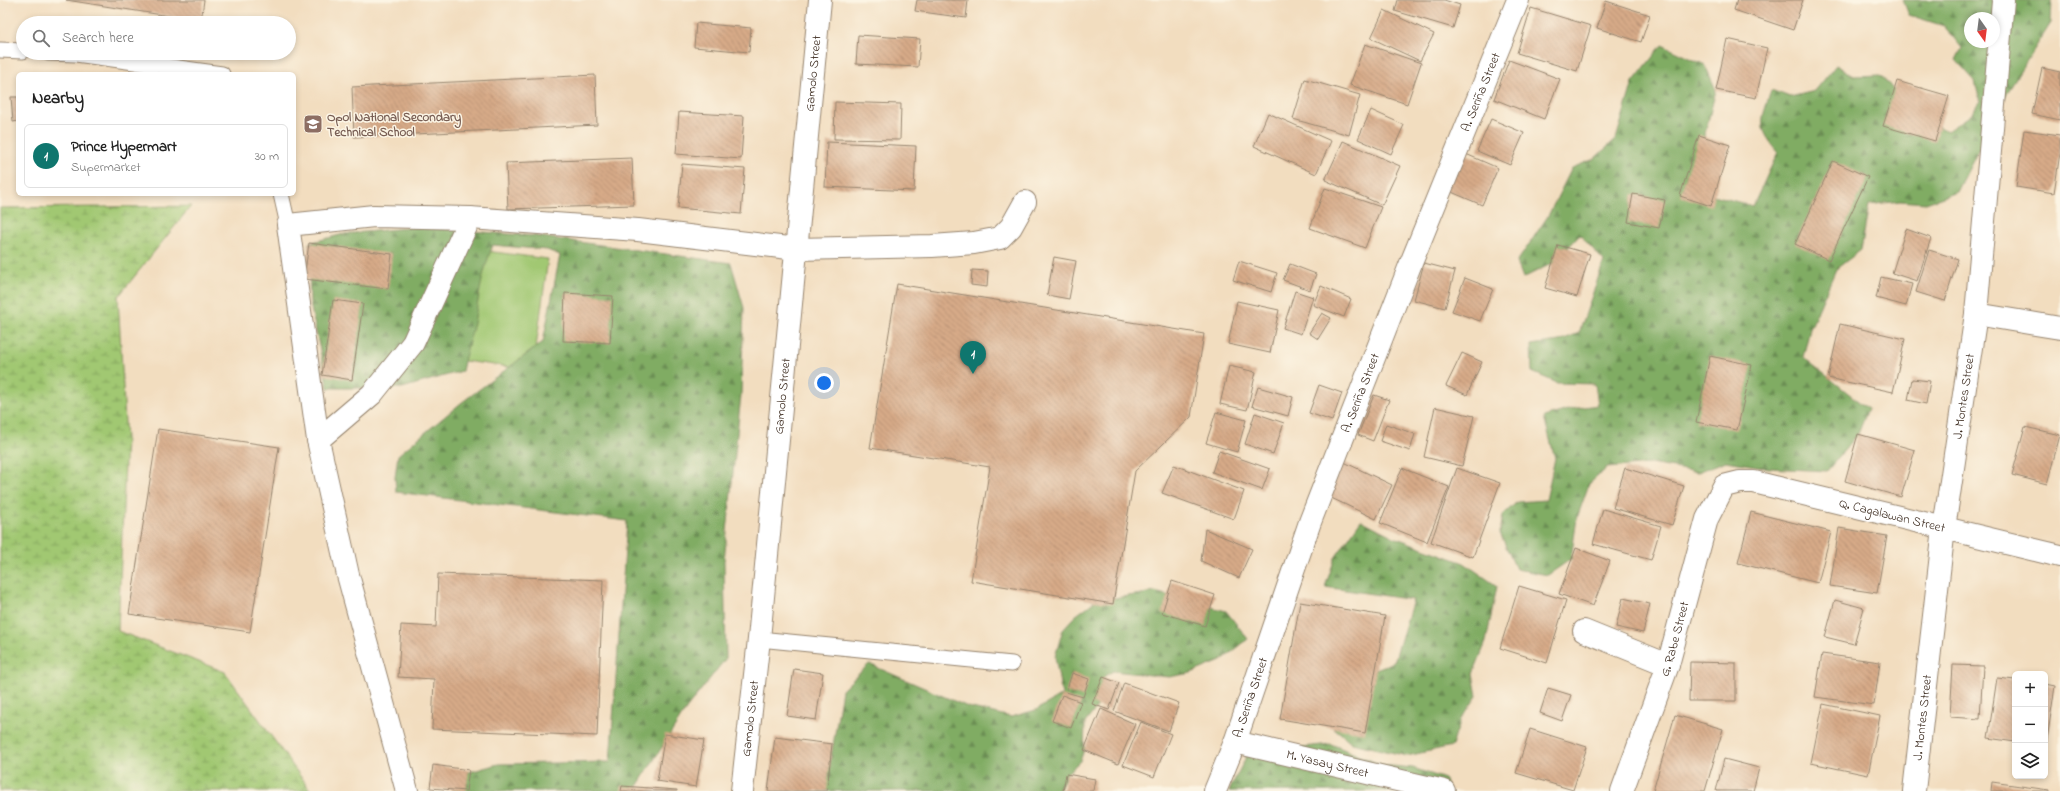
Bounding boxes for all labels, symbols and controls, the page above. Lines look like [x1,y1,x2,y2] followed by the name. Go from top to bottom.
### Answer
[1964,12,2000,48] north arrow
[16,16,296,60] search box
[30,27,52,49] icon: search
[62,27,134,49] text: Search here
[800,34,826,113] street label: Gamolo Street
[1456,49,1505,134] street label: A. Seriña Street
[32,86,84,111] text: Nearby
[327,108,461,142] place label: Opol National Secondary Technical School
[302,113,324,135] school or university icon: Opol National Secondary Technical School
[71,136,177,158] text: Prince Hypermart
[44,147,48,166] text: 1
[255,147,279,166] text: 30 m
[71,158,141,177] text: Supermarket
[960,341,986,374] pin: 1
[1336,350,1385,435] street label: A. Seriña Street
[1948,352,1980,440] street label: J. Montes Street
[769,356,795,435] street label: Gamolo Street
[814,373,834,393] your location
[1837,493,1948,538] street label: Q. Cagalawan Street
[1655,599,1694,679] street label: G. Rabe Street
[1228,654,1273,740] street label: A. Seriña Street
[2012,671,2048,779] map controls
[2012,671,2048,707] button: +
[1908,673,1937,761] street label: J. Montes Street
[736,679,764,758] street label: Gamolo Street
[2012,707,2048,743] button: −
[2012,743,2048,779] button: layers
[1285,745,1371,783] street label: M. Yasay Street

